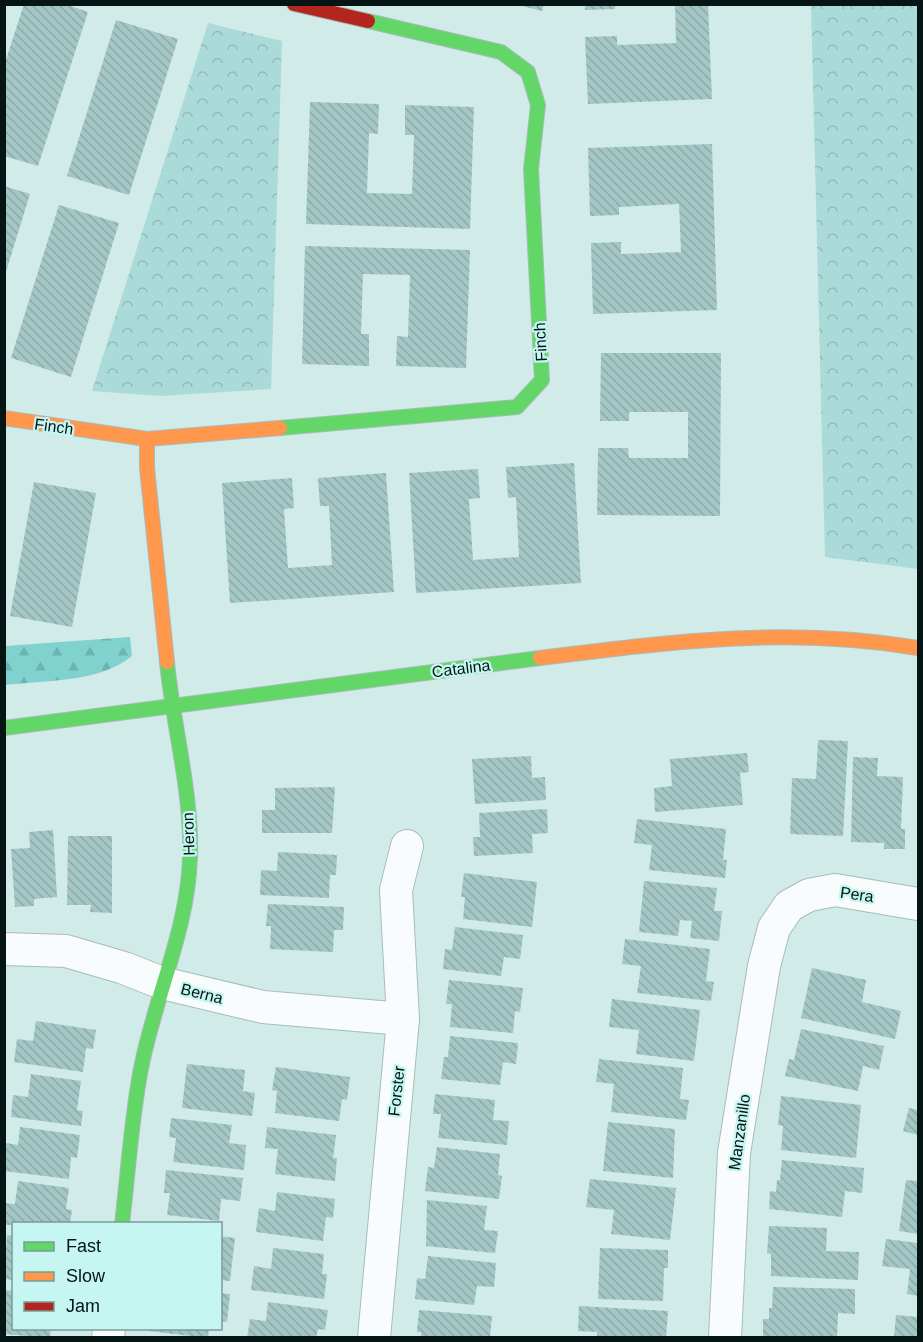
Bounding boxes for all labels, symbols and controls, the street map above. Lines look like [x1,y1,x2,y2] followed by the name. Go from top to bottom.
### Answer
[531,322,550,362] street label: Finch
[33,415,74,438] street label: Finch
[431,656,491,681] street label: Catalina
[179,812,198,856] street label: Heron
[839,884,875,905] street label: Pera
[179,980,225,1007] street label: Berna
[385,1064,408,1117] street label: Forster
[726,1093,753,1171] street label: Manzanillo
[12,1222,222,1330] legend
[66,1236,101,1256] text: Fast
[66,1266,106,1286] text: Slow
[66,1296,100,1316] text: Jam

